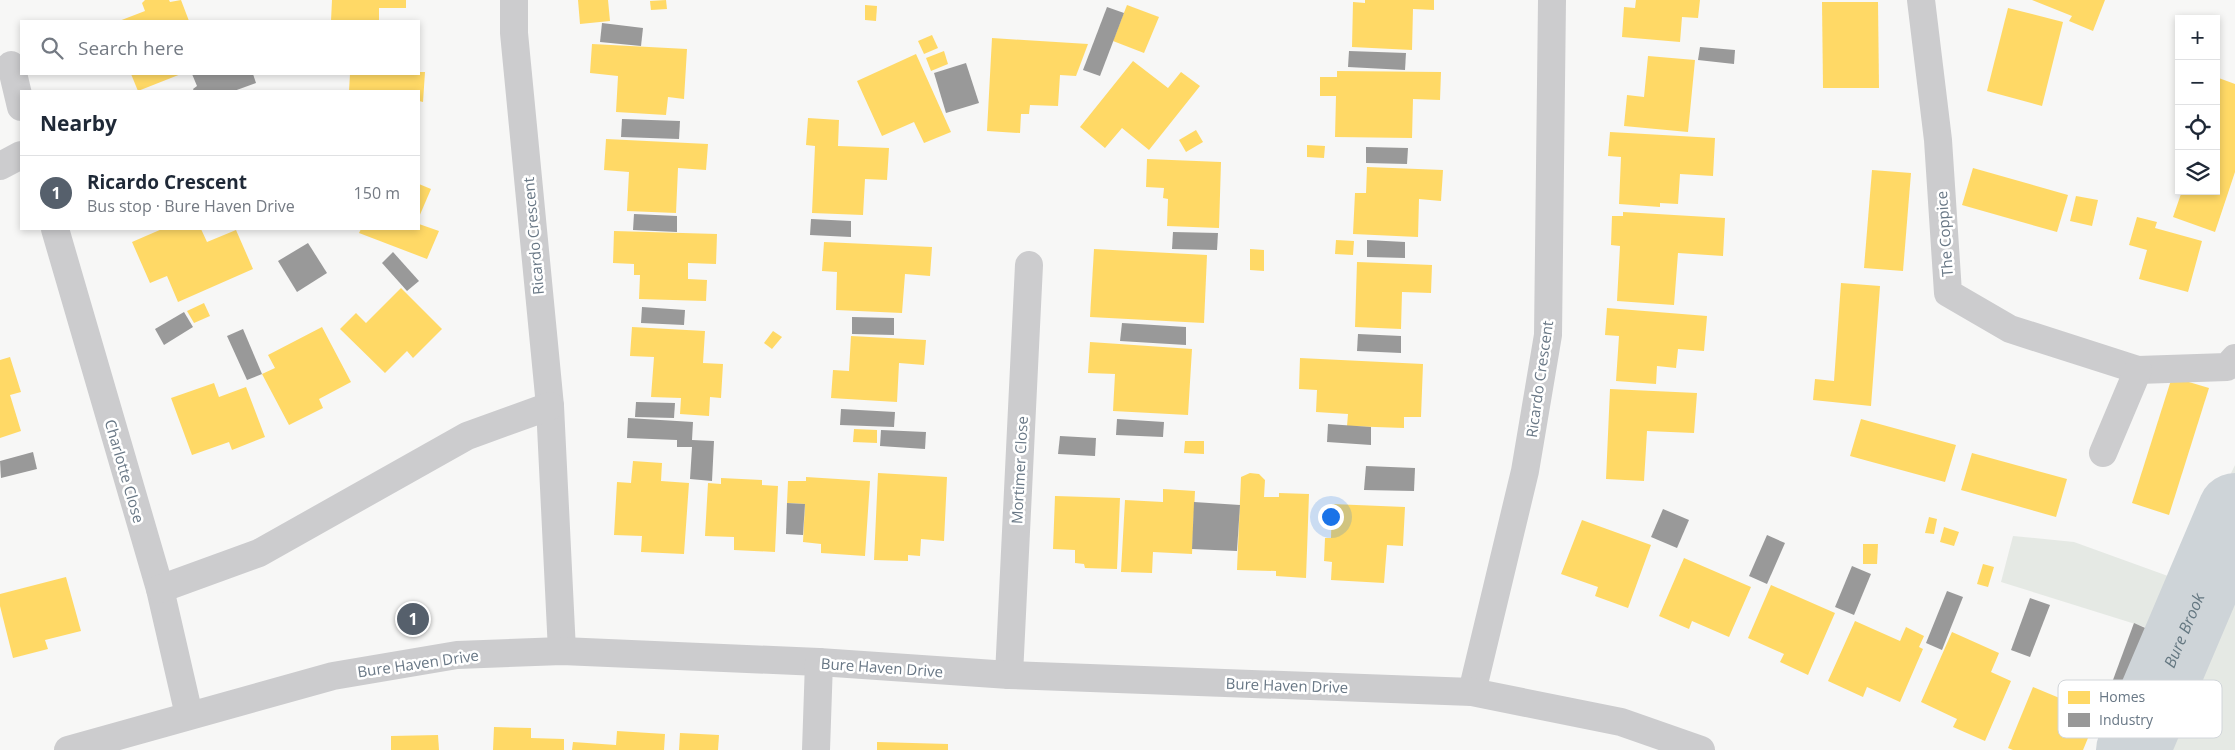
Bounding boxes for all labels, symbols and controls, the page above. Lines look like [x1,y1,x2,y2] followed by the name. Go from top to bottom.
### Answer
[2175,15,2220,195] map controls
[2175,15,2220,60] button: +
[20,20,420,75] search box
[38,34,66,62] icon: search
[78,35,184,61] text: Search here
[2175,60,2220,105] button: −
[2175,105,2220,150] button: locate
[40,109,117,137] text: Nearby
[2175,150,2220,195] button: layers
[87,169,247,195] text: Ricardo Crescent
[518,176,548,296] street label: Ricardo Crescent
[51,182,61,204] text: 1
[354,182,400,204] text: 150 m
[1931,190,1957,278] street label: The Coppice
[87,195,295,217] text: Bus stop · Bure Haven Drive
[1521,319,1557,439] street label: Ricardo Crescent
[1006,416,1032,524] street label: Mortimer Close
[101,417,149,525] street label: Charlotte Close
[1318,504,1344,530] your location
[2158,589,2210,671] water label: Bure Brook
[397,600,429,638] pin: 1
[356,645,480,681] street label: Bure Haven Drive
[820,653,944,681] street label: Bure Haven Drive
[1225,673,1349,697] street label: Bure Haven Drive
[2058,680,2222,738] legend
[2099,687,2146,706] text: Homes
[2099,710,2154,729] text: Industry

